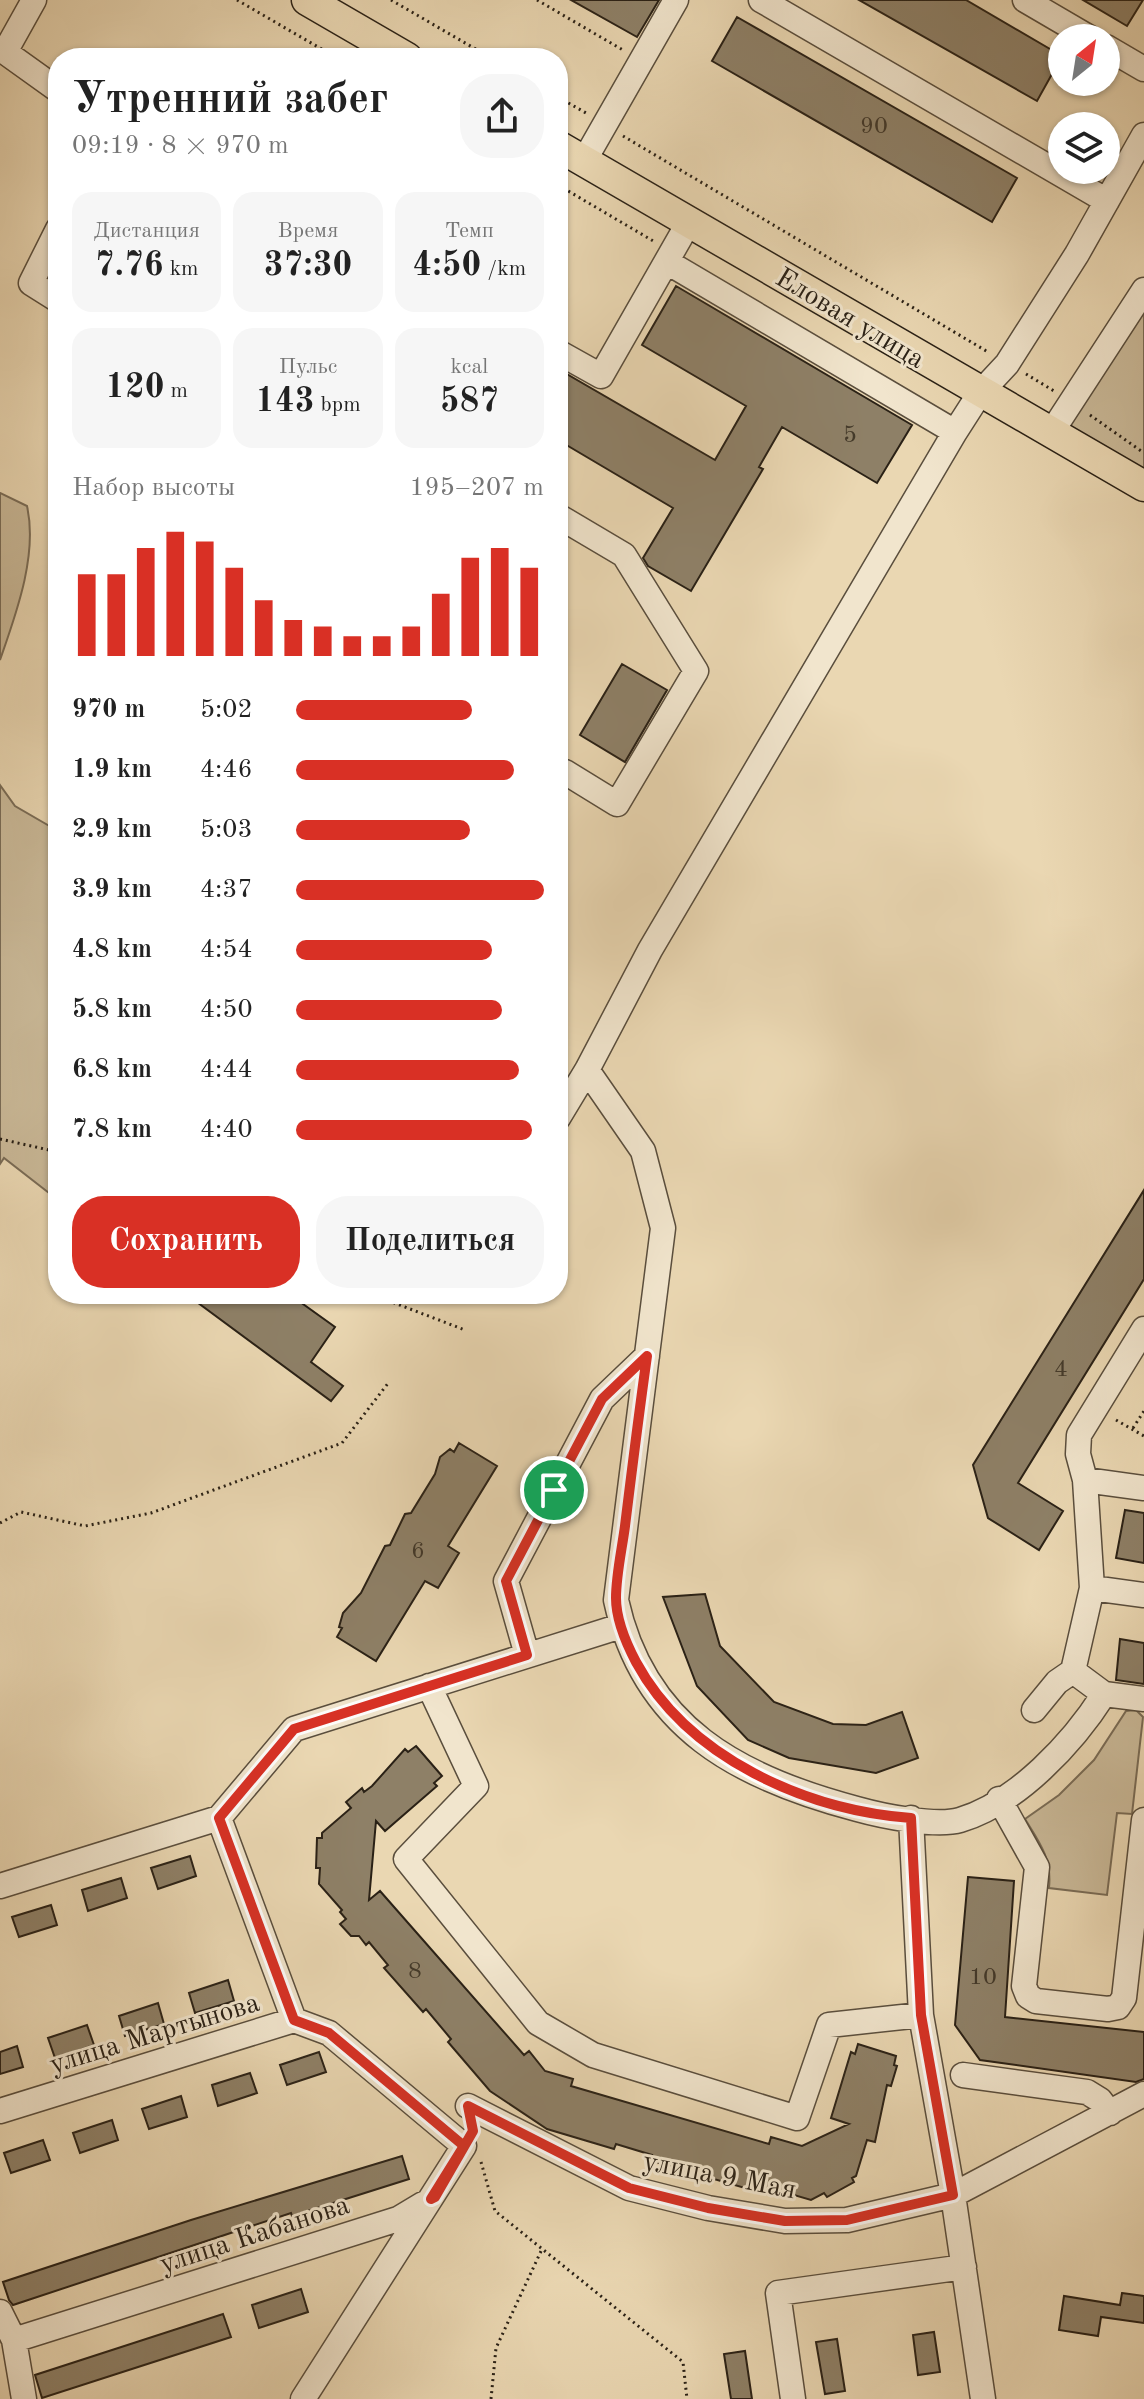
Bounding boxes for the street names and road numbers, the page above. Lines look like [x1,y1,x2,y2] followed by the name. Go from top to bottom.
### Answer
[770,264,929,375] street label: Еловая улица
[47,1990,263,2080] street label: улица Мартынова
[640,2148,798,2206] street label: улица 9 Мая
[156,2192,354,2280] street label: улица Кабанова

